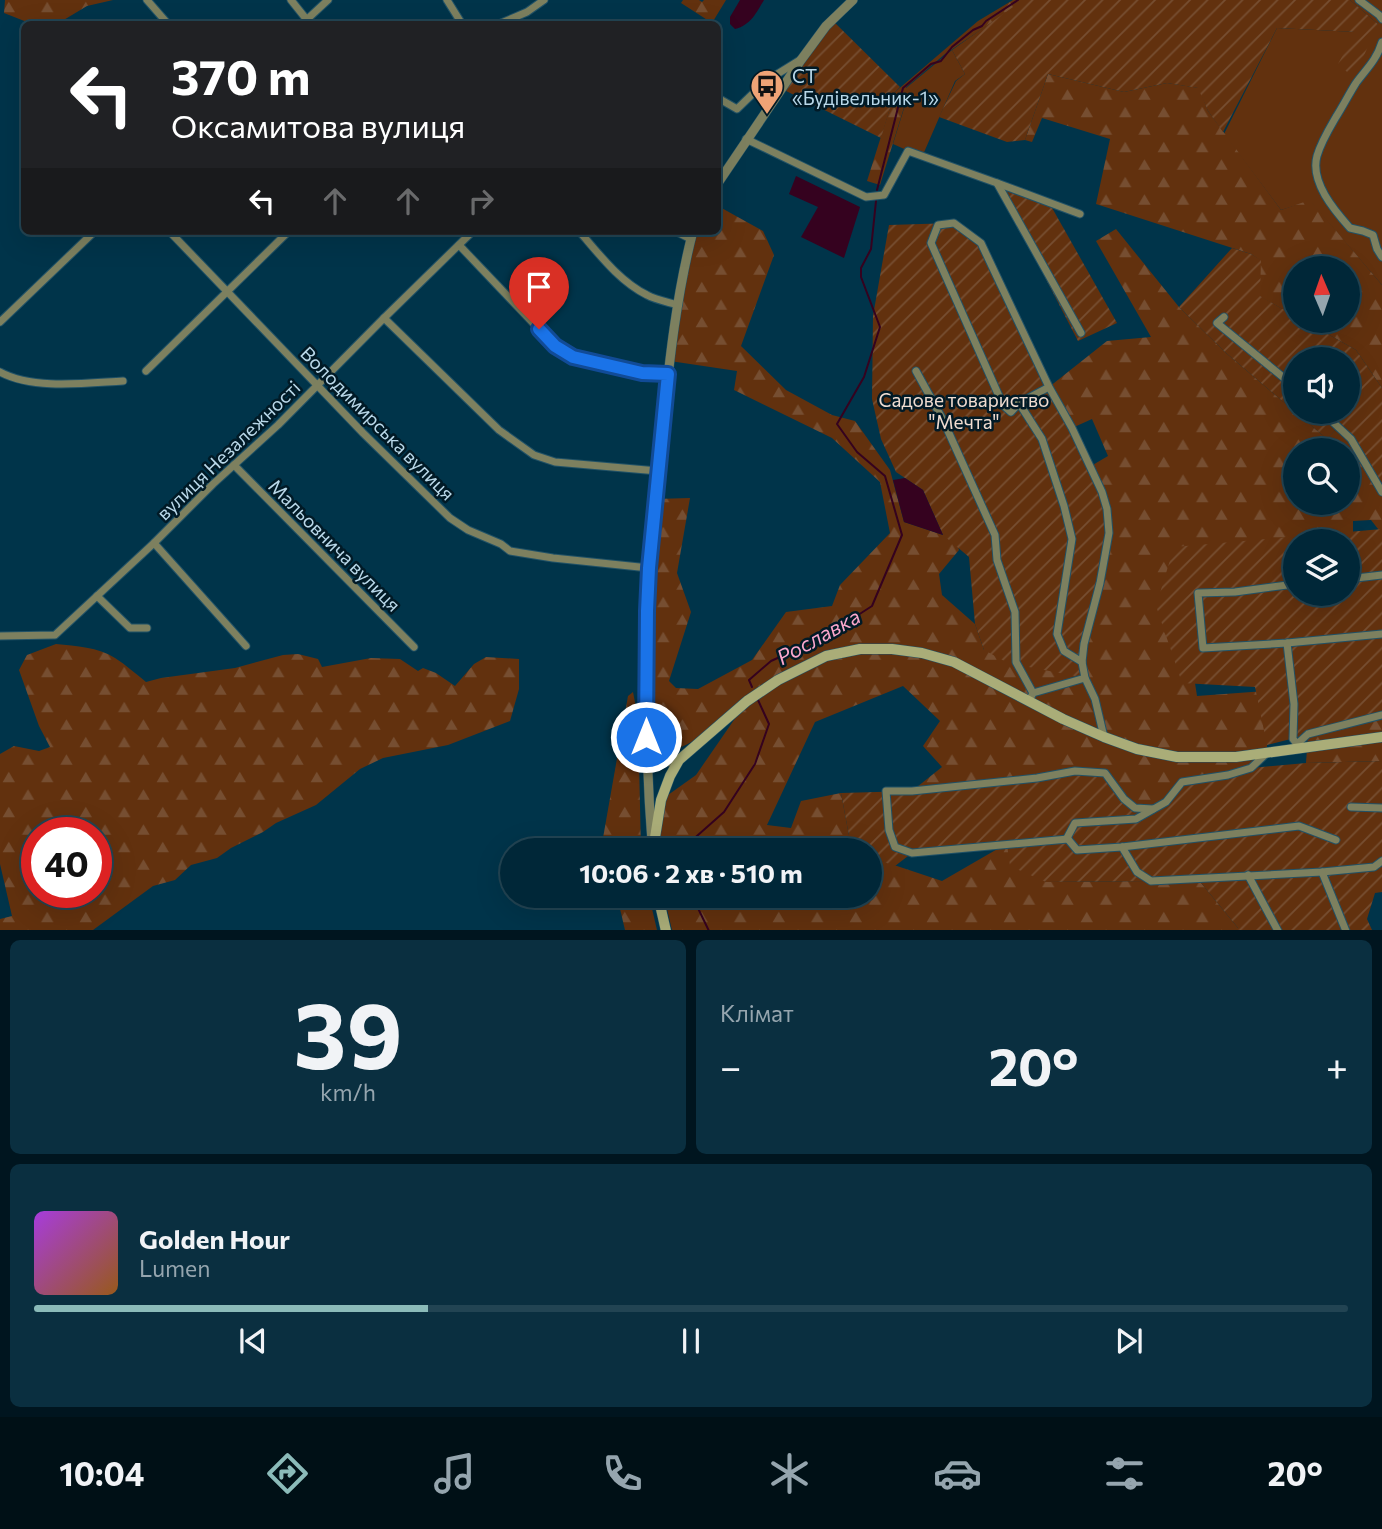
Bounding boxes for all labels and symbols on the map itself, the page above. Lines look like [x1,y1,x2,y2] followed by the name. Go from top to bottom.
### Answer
[792,64,939,109] place label: СТ «Будівельник-1»
[748,67,786,116] bus stop icon: СТ «Будівельник-1»
[1283,256,1360,332] north arrow
[509,257,569,329] pin
[296,341,460,505] street label: Володимирська вулиця
[151,376,305,524] street label: вулиця Незалежності
[879,388,1049,433] park label: Садове товариство "Мечта"
[264,474,406,616] street label: Мальовнича вулиця
[772,603,864,669] water label: Рославка
[609,700,683,774] position arrow
[21,817,112,908] speed limit sign: 40

